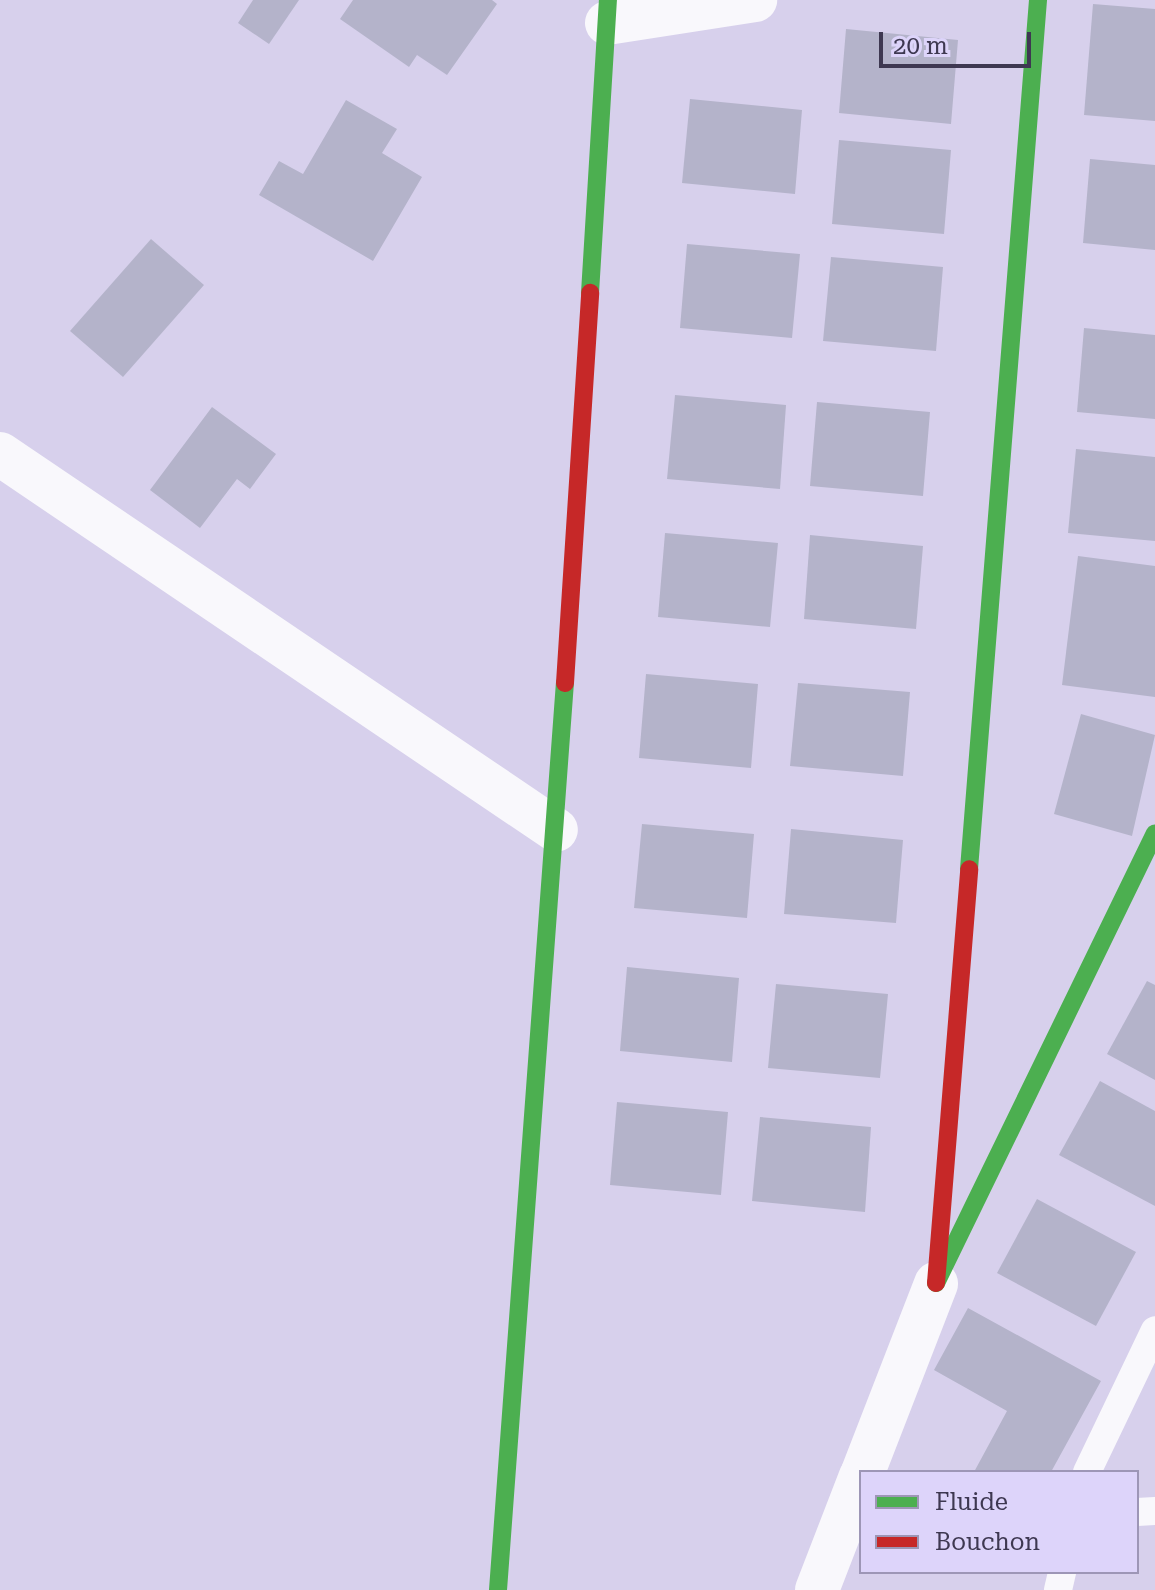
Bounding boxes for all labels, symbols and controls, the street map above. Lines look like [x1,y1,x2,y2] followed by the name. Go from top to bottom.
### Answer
[883,16,1035,66] scale bar
[893,32,948,60] text: 20 m
[859,1470,1139,1574] legend
[935,1488,1008,1516] text: Fluide
[935,1528,1040,1556] text: Bouchon

